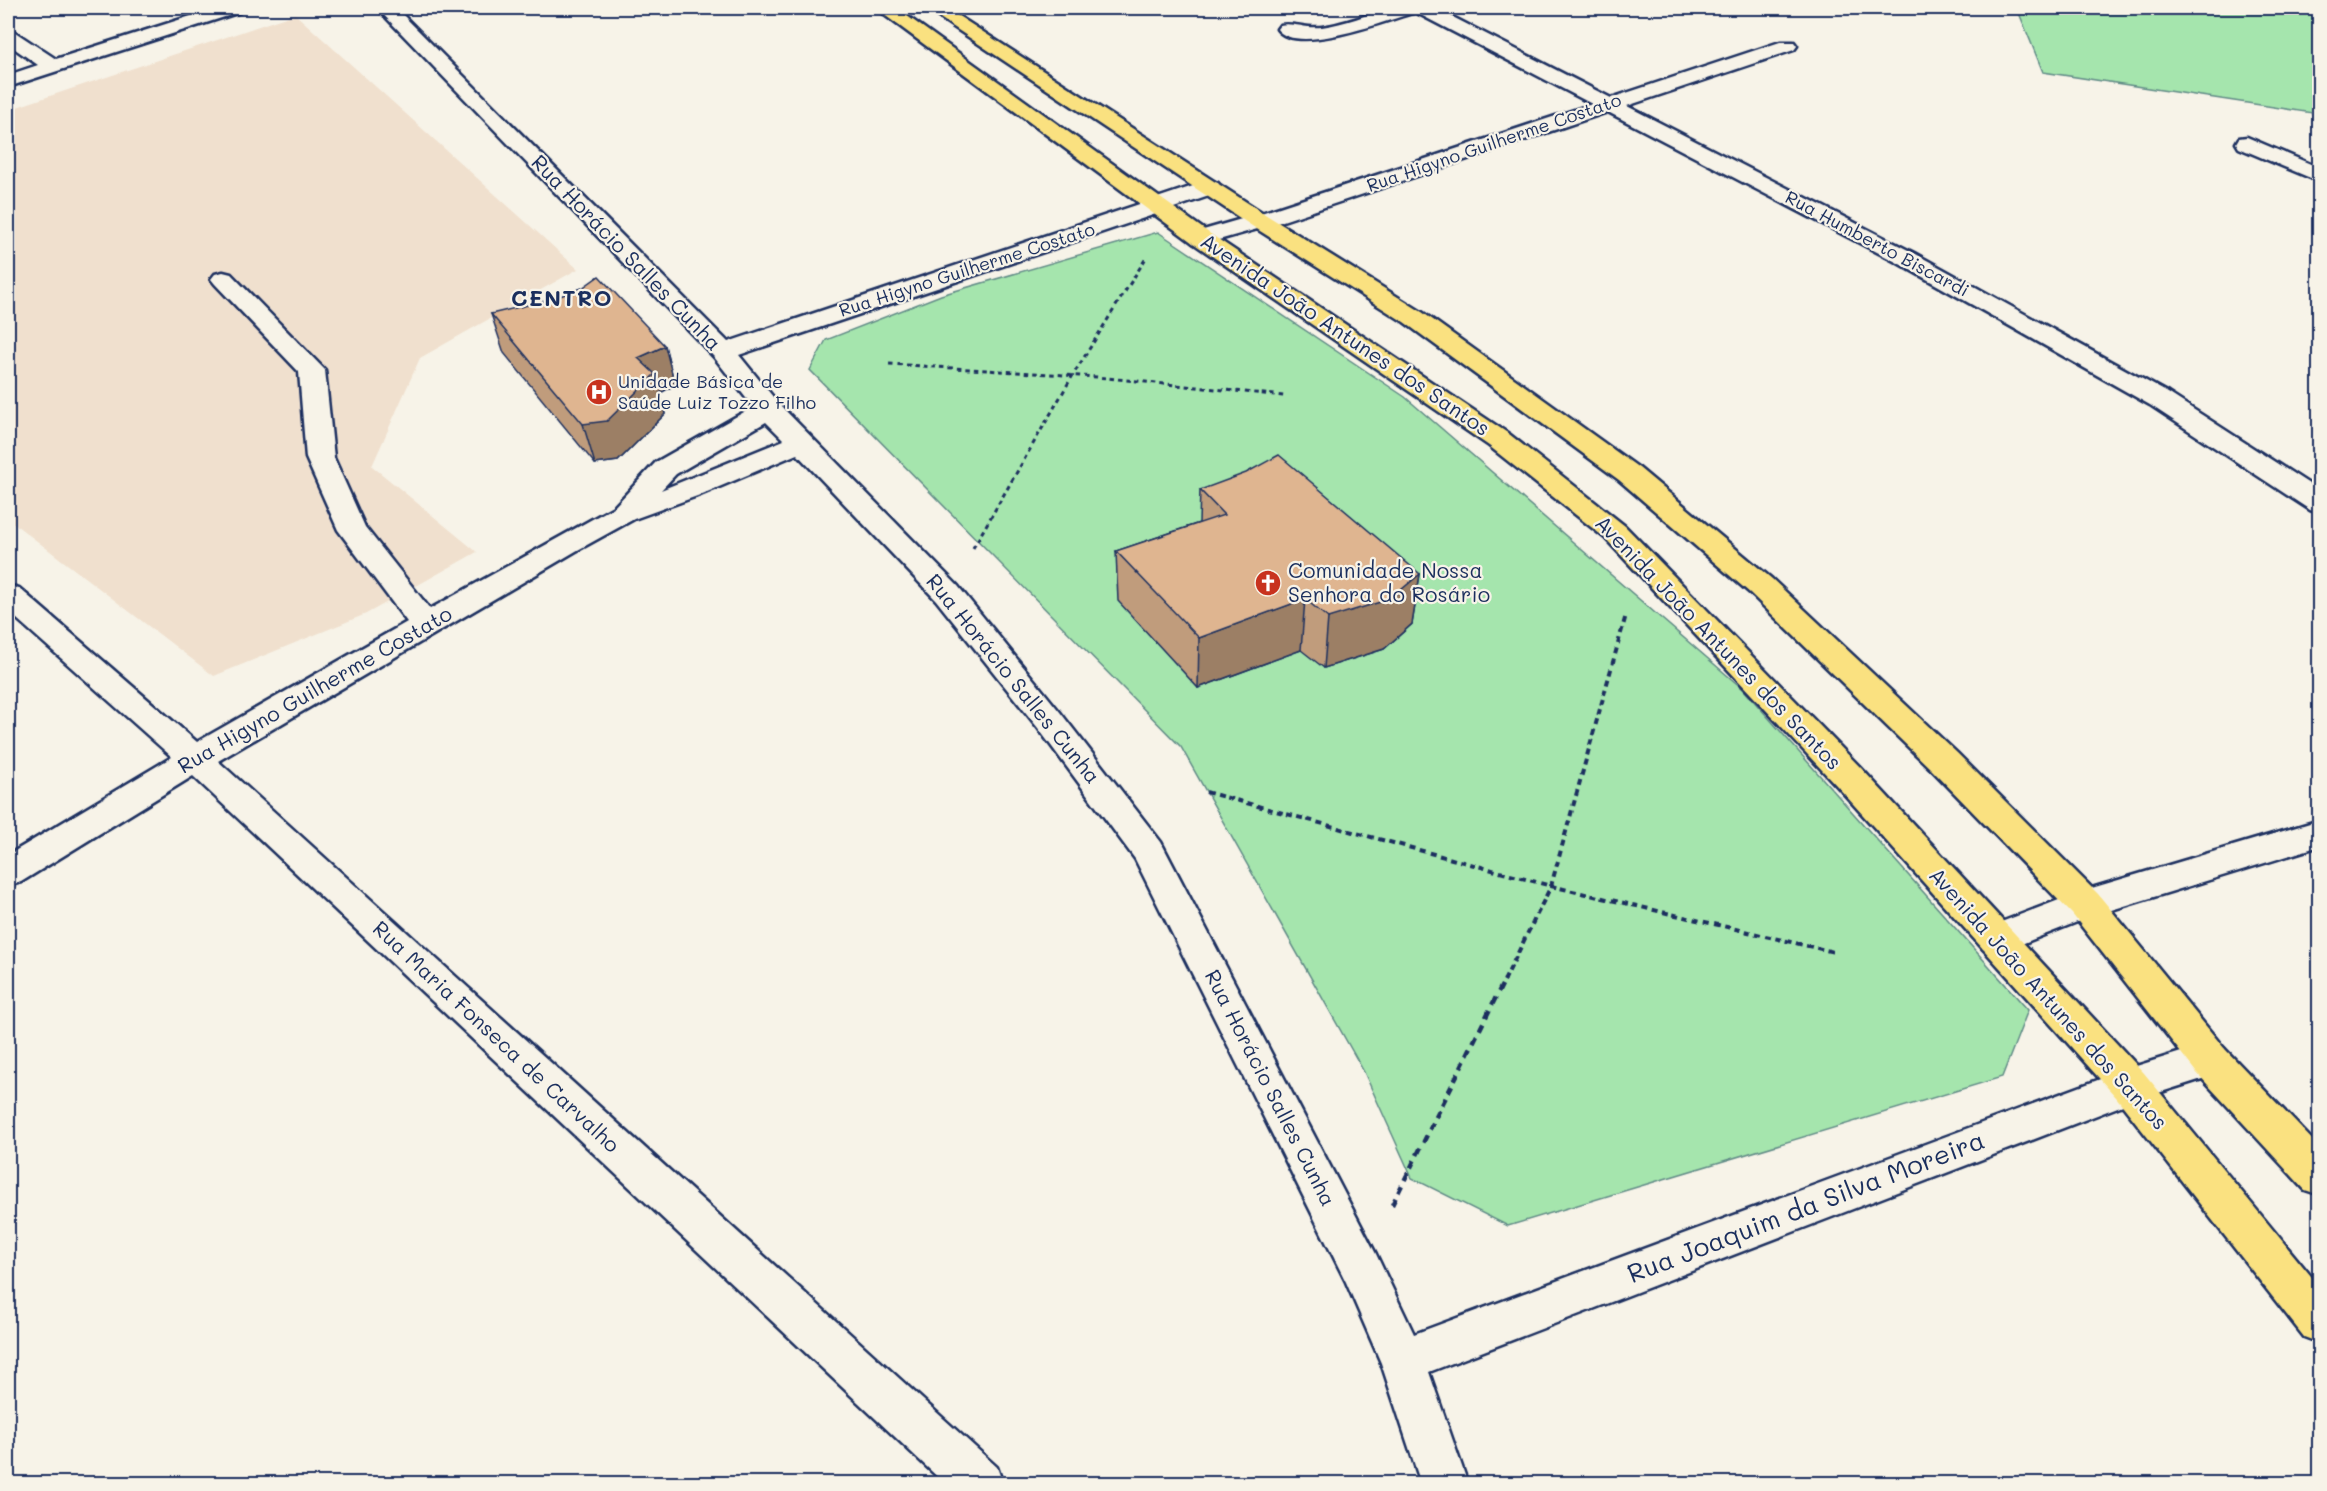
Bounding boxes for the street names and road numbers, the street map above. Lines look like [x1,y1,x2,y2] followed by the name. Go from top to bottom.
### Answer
[1363,87,1624,197] street label: Rua Higyno Guilherme Costato
[526,148,728,356] street label: Rua Horácio Salles Cunha
[1782,184,1973,302] street label: Rua Humberto Biscardi
[836,216,1098,322] street label: Rua Higyno Guilherme Costato
[1196,227,1496,441] street label: Avenida João Antunes dos Santos
[1590,509,1848,775] street label: Avenida João Antunes dos Santos
[921,568,1107,788] street label: Rua Horácio Salles Cunha
[172,599,456,778] street label: Rua Higyno Guilherme Costato
[1924,861,2174,1135] street label: Avenida João Antunes dos Santos
[368,914,626,1158] street label: Rua Maria Fonseca de Carvalho
[1200,964,1343,1210] street label: Rua Horácio Salles Cunha
[1622,1122,1989,1290] street label: Rua Joaquim da Silva Moreira

